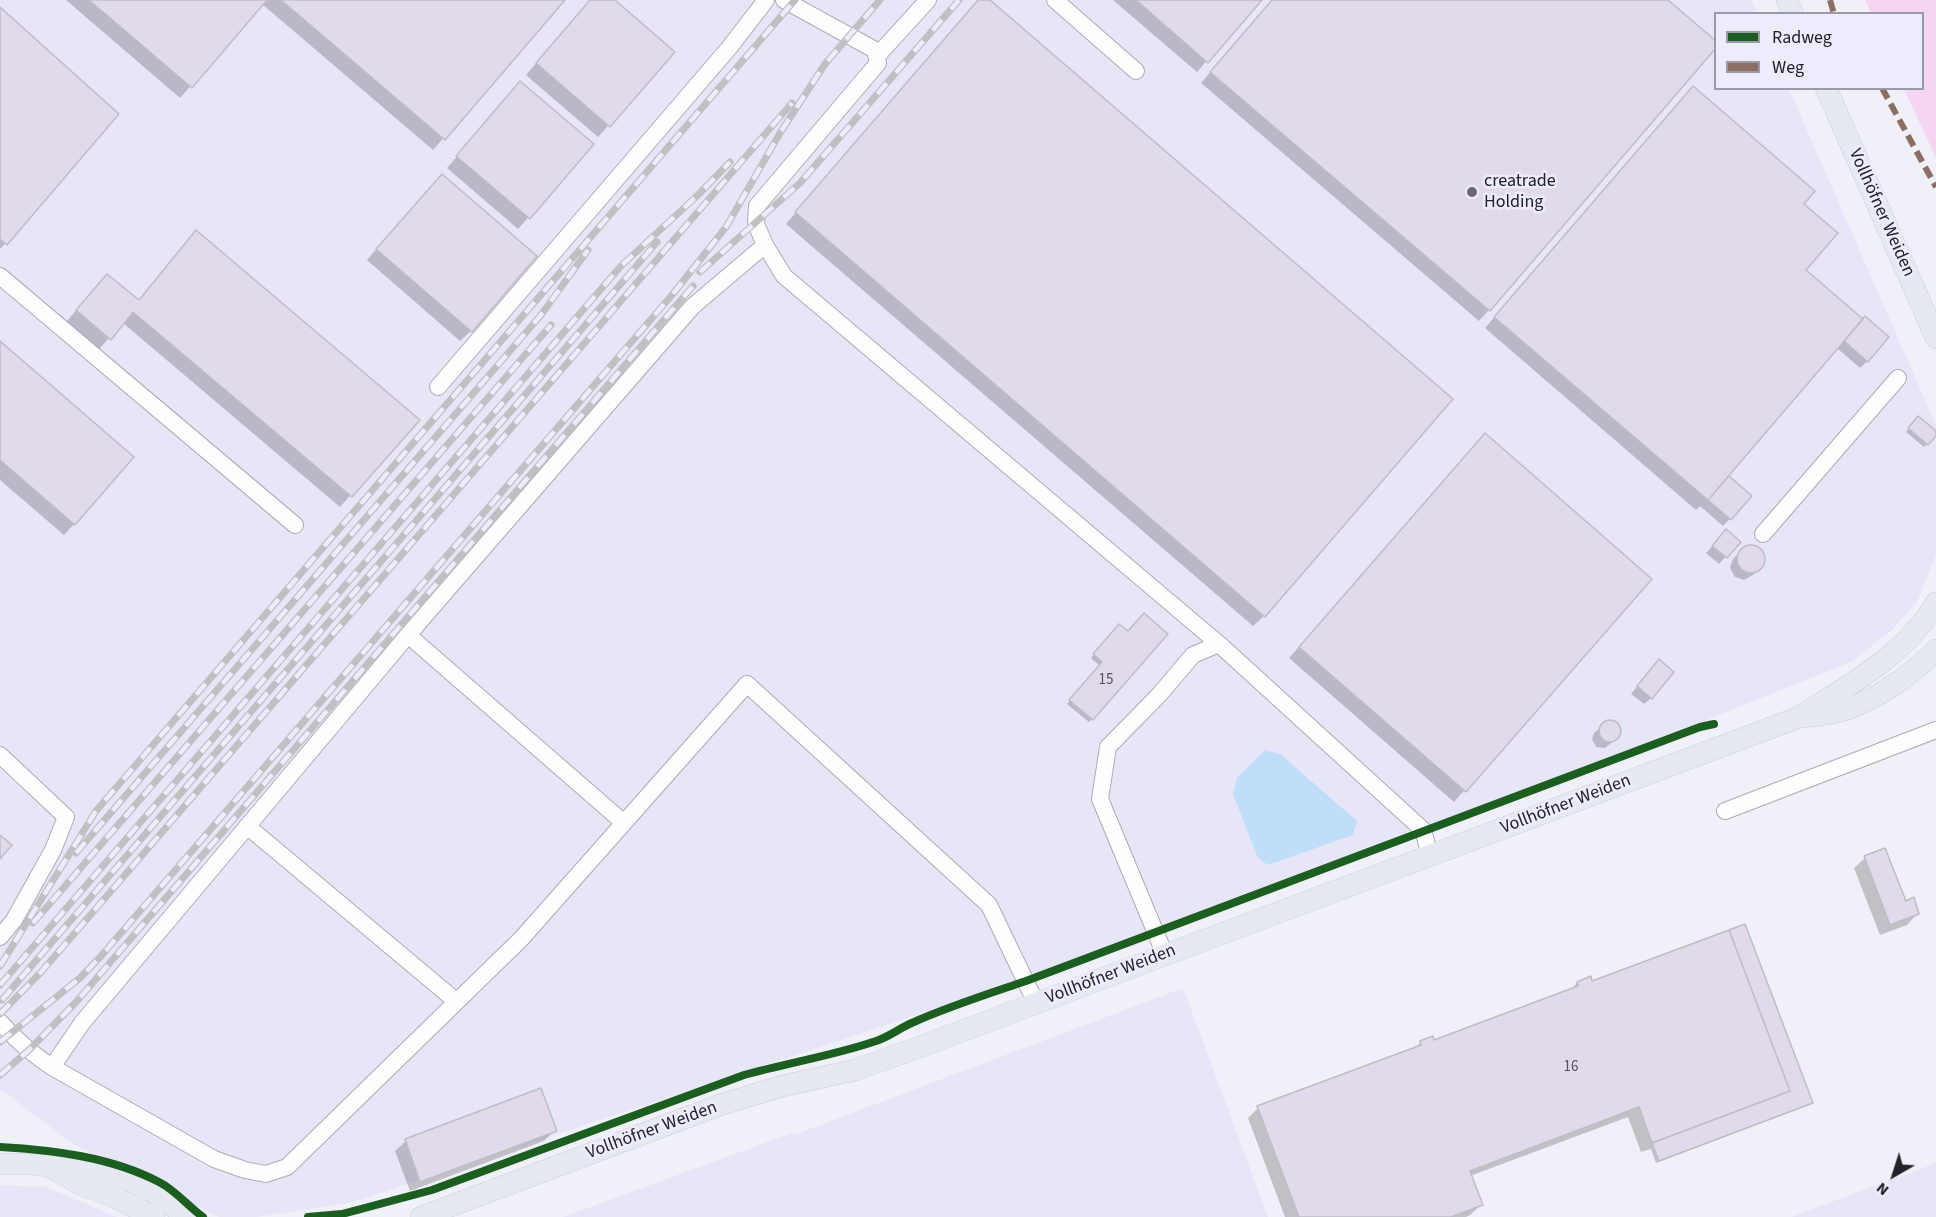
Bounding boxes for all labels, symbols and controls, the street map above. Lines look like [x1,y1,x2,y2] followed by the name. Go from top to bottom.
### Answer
[1714,12,1924,90] legend
[1772,25,1832,50] text: Radweg
[1772,55,1804,80] text: Weg
[1843,146,1919,280] street label: Vollhöfner Weiden
[1484,171,1556,213] place label: creatrade Holding
[1465,185,1479,199] marker: creatrade Holding
[1099,672,1113,690] house number: 15
[1498,770,1634,840] street label: Vollhöfner Weiden
[1043,940,1179,1010] street label: Vollhöfner Weiden
[1564,1059,1578,1077] house number: 16
[584,1097,720,1165] street label: Vollhöfner Weiden
[1864,1145,1924,1205] north arrow
[1872,1177,1894,1201] text: N

